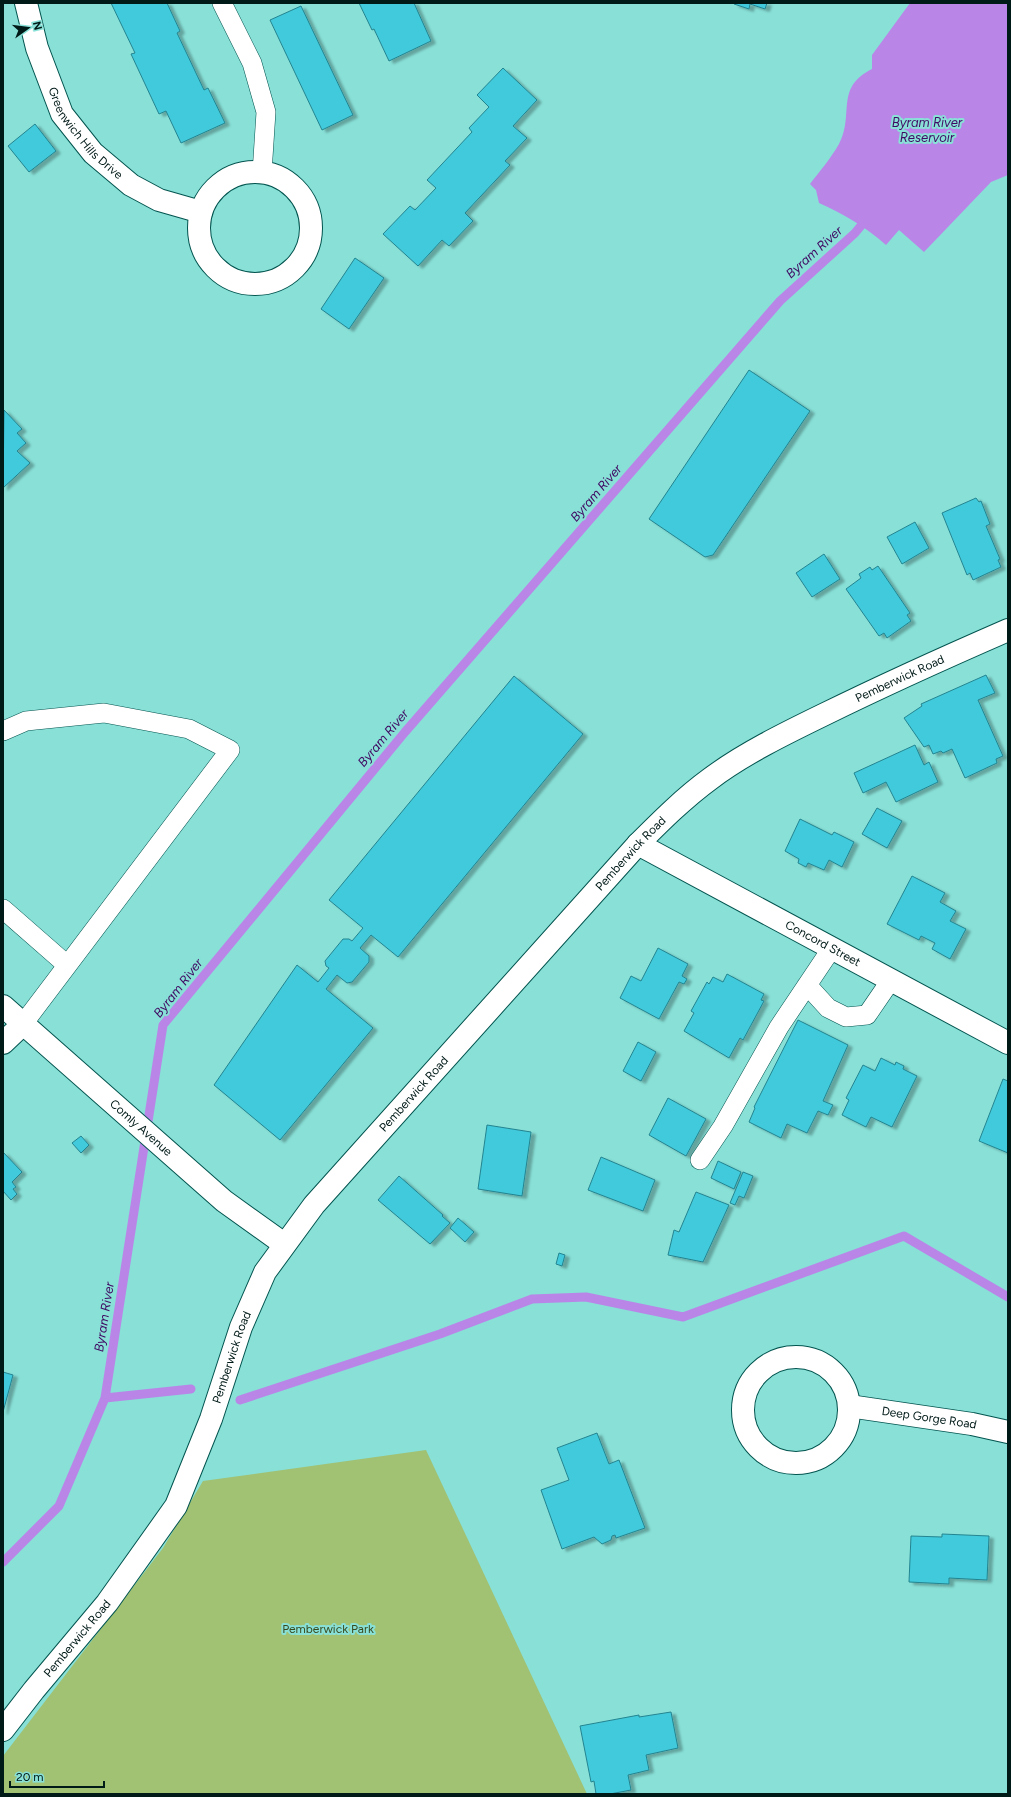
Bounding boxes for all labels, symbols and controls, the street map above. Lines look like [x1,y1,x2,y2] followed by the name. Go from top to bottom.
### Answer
[8,8,48,48] north arrow
[30,20,45,31] text: N
[45,85,126,182] street label: Greenwich Hills Drive
[892,115,963,145] water label: Byram River Reservoir
[783,222,846,281] water label: Byram River
[567,461,625,524] water label: Byram River
[853,652,947,705] street label: Pemberwick Road
[355,706,412,770] water label: Byram River
[593,813,669,893] street label: Pemberwick Road
[783,918,863,970] street label: Concord Street
[150,955,206,1020] water label: Byram River
[376,1053,451,1135] street label: Pemberwick Road
[107,1097,175,1159] street label: Comly Avenue
[91,1280,117,1353] water label: Byram River
[210,1309,254,1405] street label: Pemberwick Road
[881,1404,978,1432] street label: Deep Gorge Road
[41,1597,114,1680] street label: Pemberwick Road
[282,1622,374,1636] park label: Pemberwick Park
[10,1763,104,1789] scale bar
[16,1770,44,1784] text: 20 m

